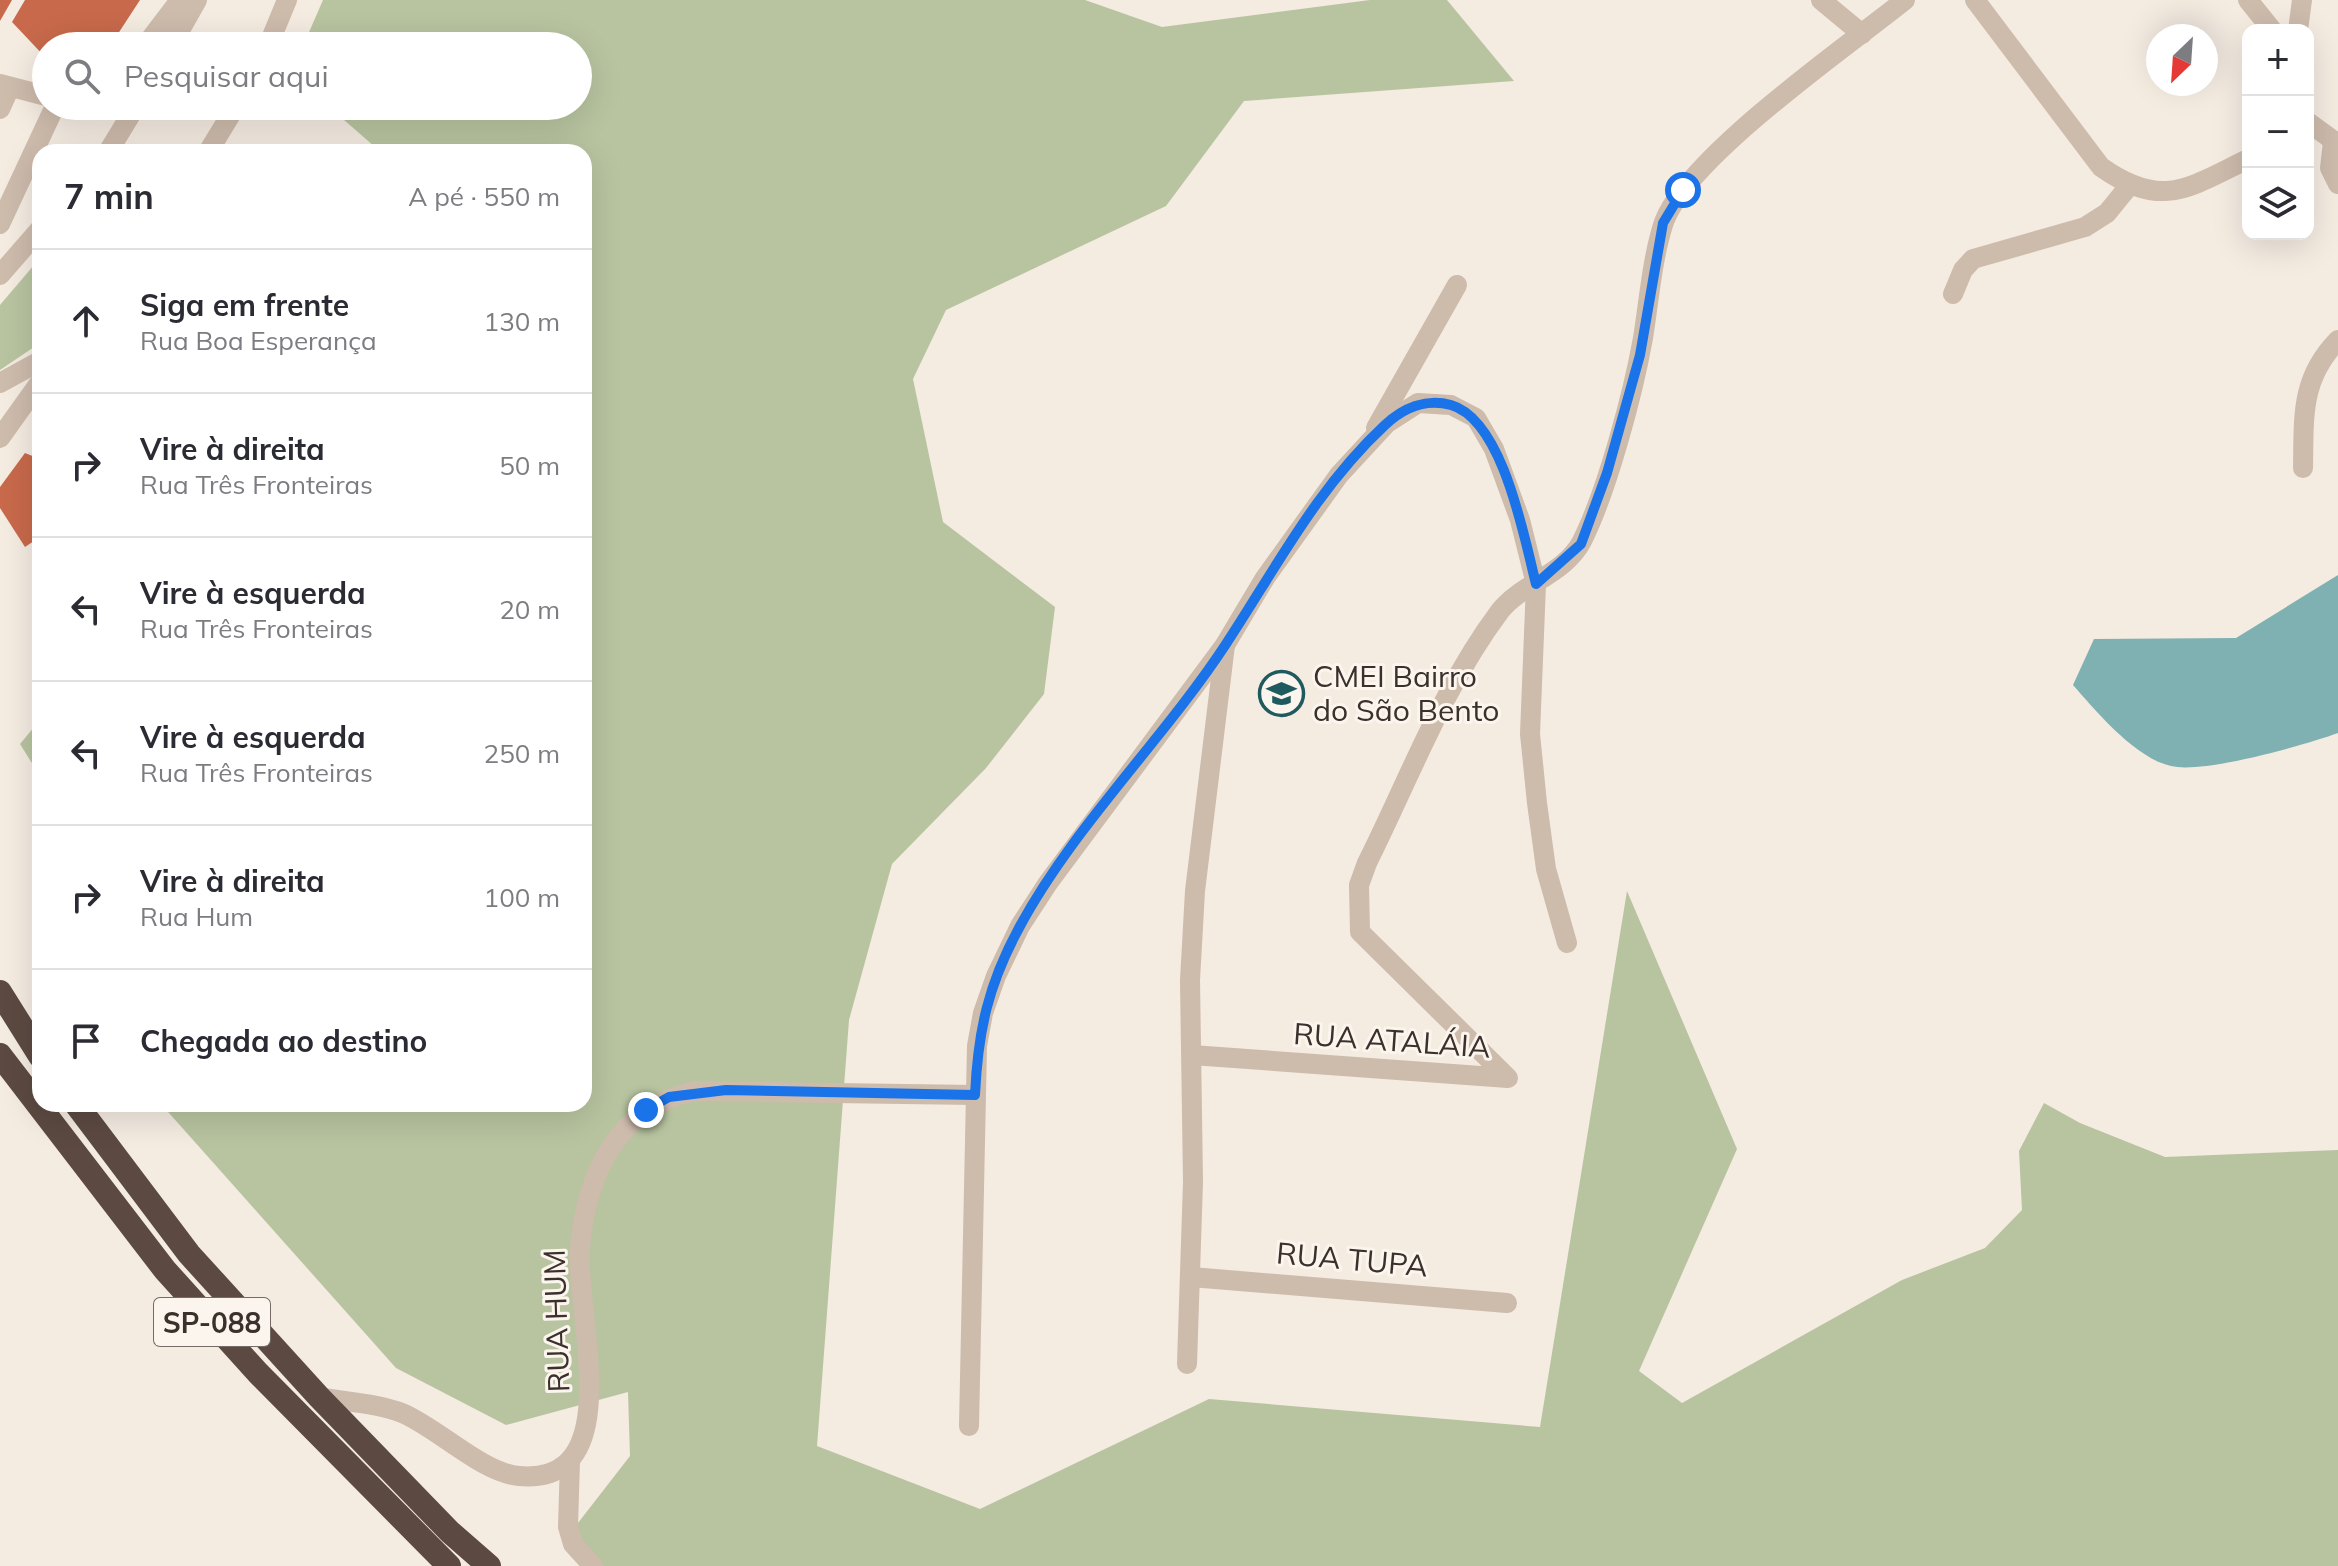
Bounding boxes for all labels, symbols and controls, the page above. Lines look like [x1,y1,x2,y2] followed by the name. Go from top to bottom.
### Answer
[2146,24,2218,96] north arrow
[2242,24,2314,240] map controls
[2242,24,2314,96] button: +
[32,32,592,120] search box
[60,54,104,98] icon: search
[124,57,329,95] text: Pesquisar aqui
[2242,96,2314,168] button: −
[2242,168,2314,240] button: layers
[1665,172,1701,208] route start
[64,175,154,218] text: 7 min
[408,180,560,213] text: A pé · 550 m
[140,286,349,324] text: Siga em frente
[64,299,108,343] icon: ahead
[484,305,560,338] text: 130 m
[140,324,377,357] text: Rua Boa Esperança
[140,430,325,468] text: Vire à direita
[64,443,108,487] icon: right
[499,449,560,482] text: 50 m
[140,468,373,501] text: Rua Três Fronteiras
[140,574,366,612] text: Vire à esquerda
[64,587,108,631] icon: left
[499,593,560,626] text: 20 m
[140,612,373,645] text: Rua Três Fronteiras
[1313,657,1499,729] place label: CMEI Bairro do São Bento
[1258,669,1306,717] school or university icon: CMEI Bairro do São Bento
[140,718,366,756] text: Vire à esquerda
[64,731,108,775] icon: left
[484,737,560,770] text: 250 m
[140,756,373,789] text: Rua Três Fronteiras
[140,862,325,900] text: Vire à direita
[64,875,108,919] icon: right
[484,881,560,914] text: 100 m
[140,900,253,933] text: Rua Hum
[1292,1014,1492,1066] street label: RUA ATALÁIA
[64,1019,108,1063] icon: arrive
[140,1022,427,1060] text: Chegada ao destino
[628,1092,664,1128] route end
[1275,1233,1429,1285] street label: RUA TUPA
[535,1249,577,1393] street label: RUA HUM
[154,1298,270,1346] road number: SP-088

